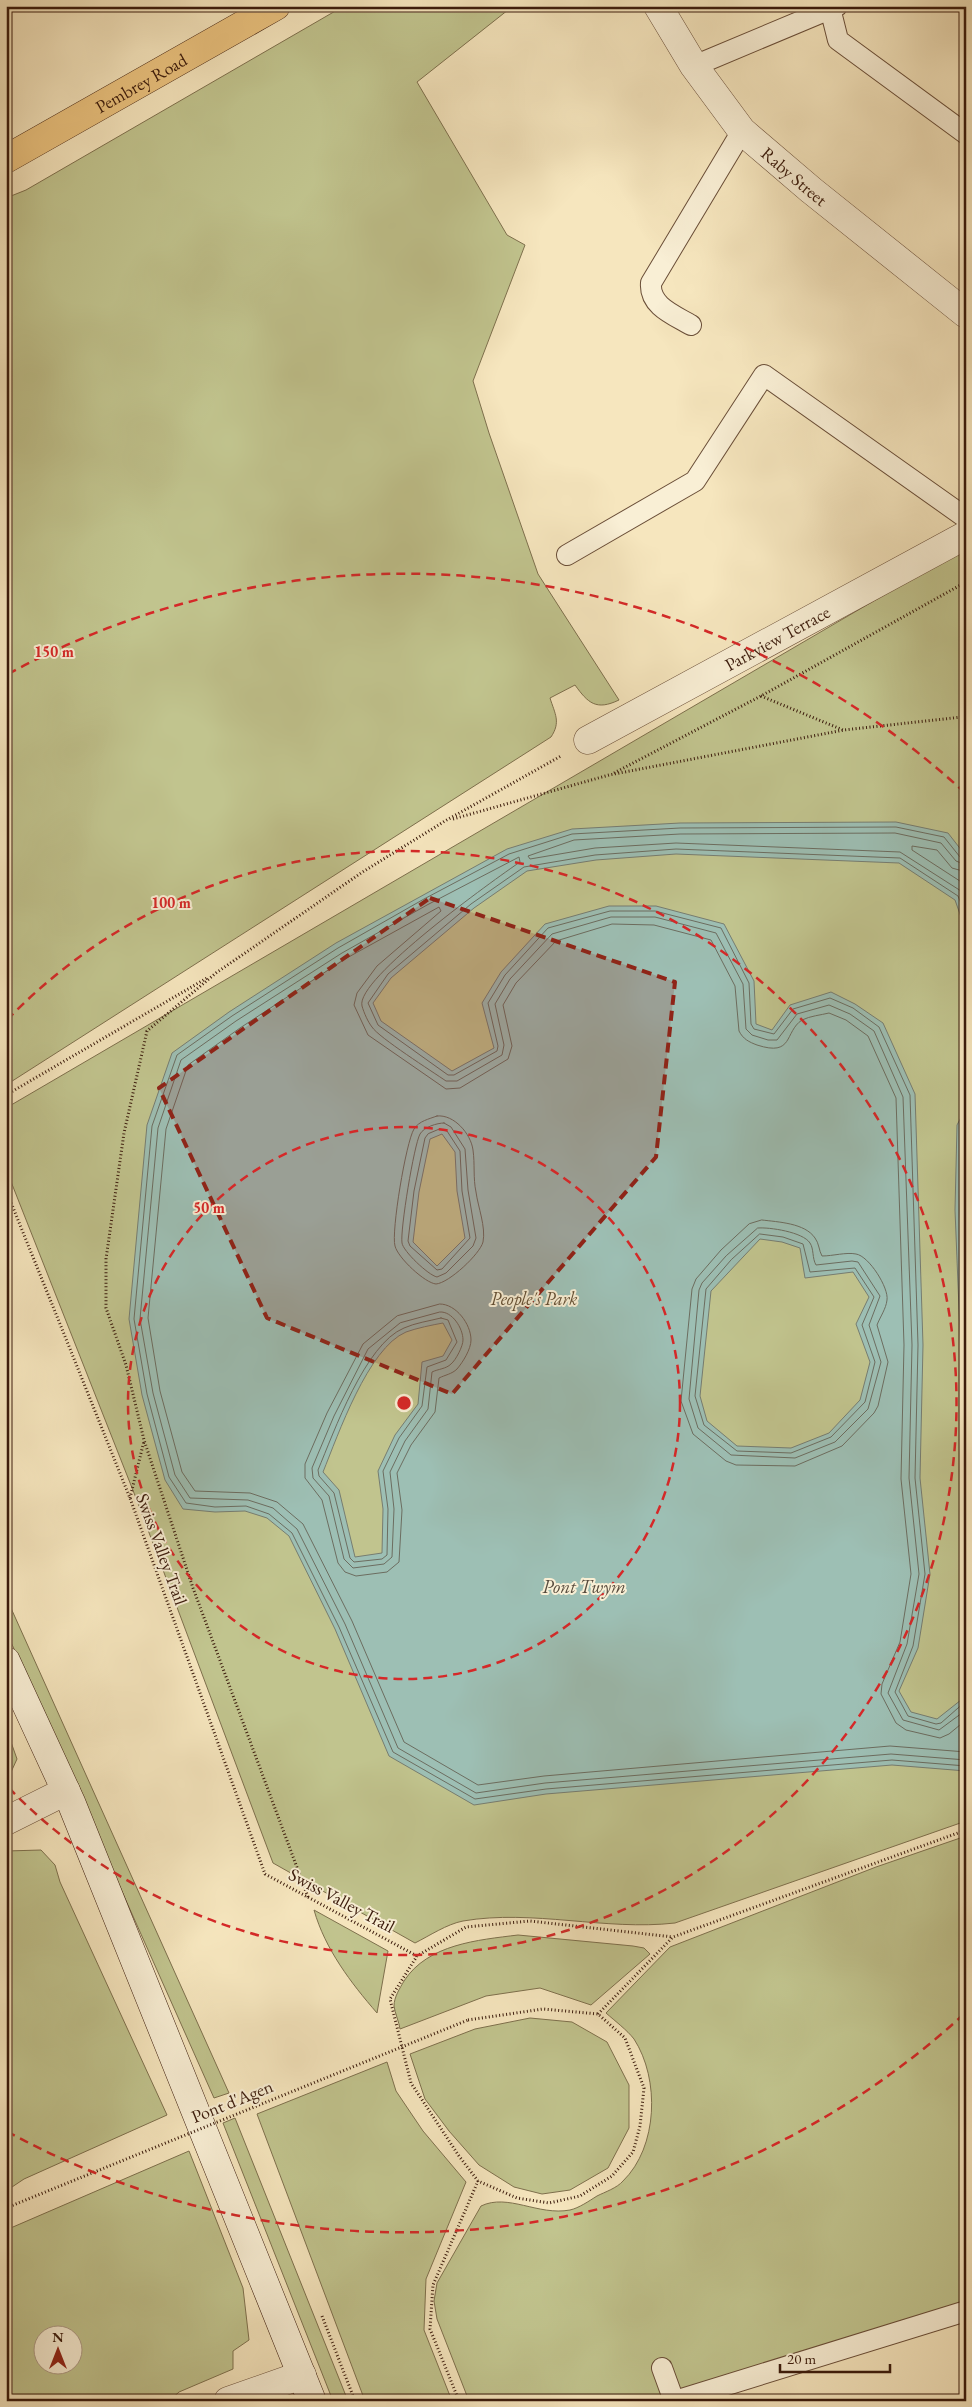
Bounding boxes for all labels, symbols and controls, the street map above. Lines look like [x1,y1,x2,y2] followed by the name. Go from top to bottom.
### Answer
[91,47,192,118] street label: Pembrey Road
[757,141,833,211] street label: Raby Street
[720,600,834,675] street label: Parkview Terrace
[34,642,74,661] text: 150 m
[151,893,191,912] text: 100 m
[193,1198,225,1217] text: 50 m
[490,1287,578,1311] park label: People's Park
[395,1394,413,1412] centre of rings
[131,1490,193,1608] street label: Swiss Valley Trail
[542,1574,626,1599] water label: Pont Twym
[285,1862,399,1938] street label: Swiss Valley Trail
[188,2074,277,2128] street label: Pont d'Agen
[32,2324,82,2374] north arrow
[52,2328,64,2346] text: N
[780,2342,890,2374] scale bar
[787,2349,816,2368] text: 20 m

